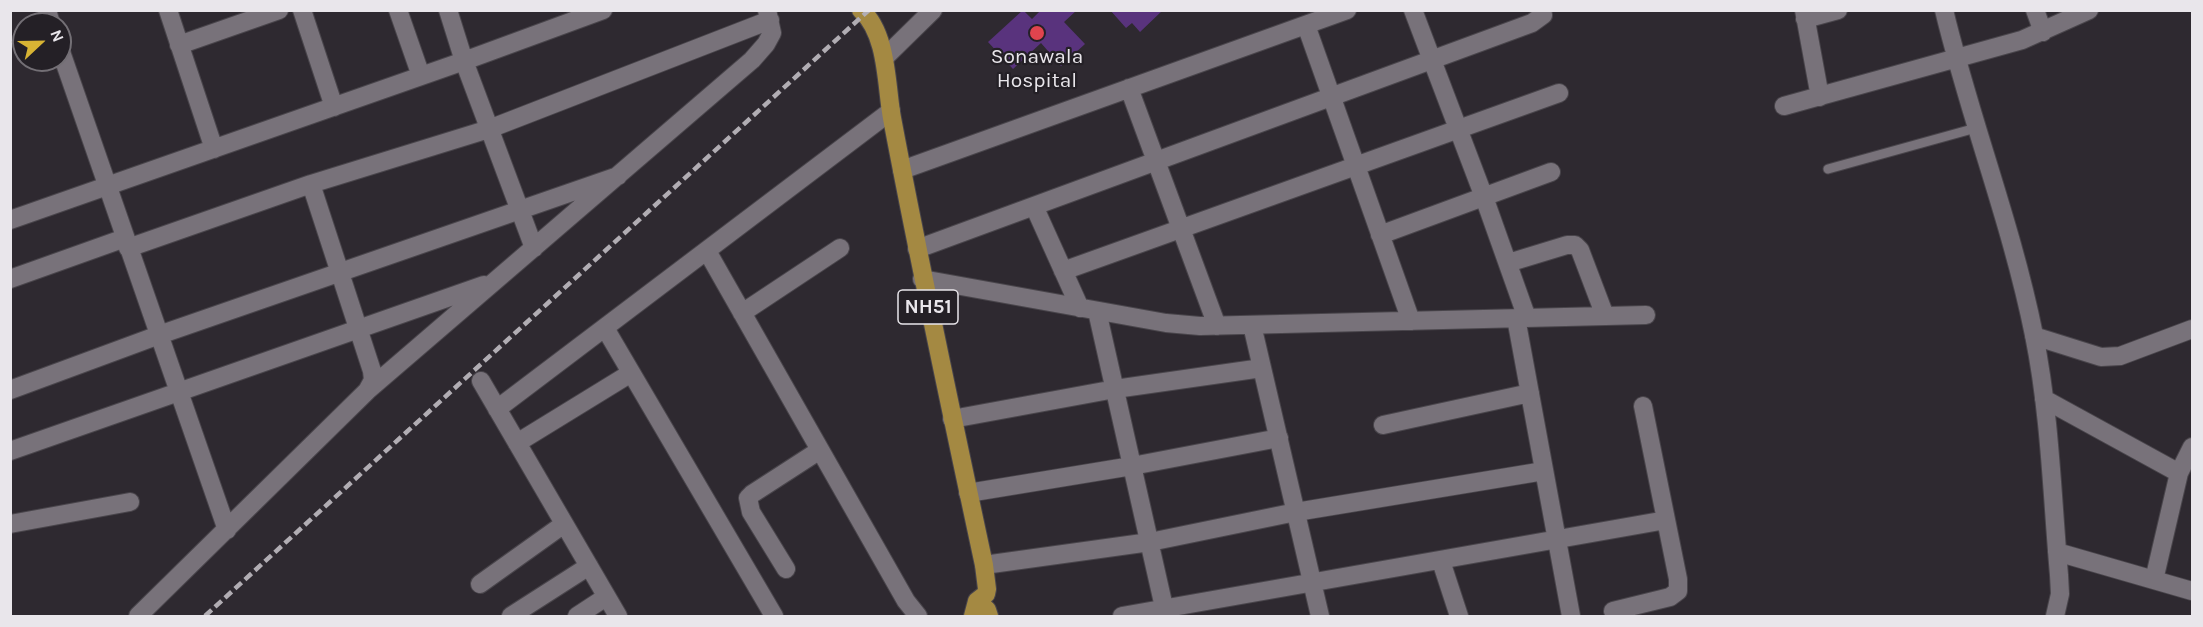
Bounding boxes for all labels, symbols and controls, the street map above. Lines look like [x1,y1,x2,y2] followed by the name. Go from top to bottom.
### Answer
[12,12,72,72] north arrow
[1028,24,1046,42] marker: Sonawala Hospital
[46,27,68,45] text: N
[991,44,1083,94] place label: Sonawala Hospital
[898,290,958,324] road number: NH51

